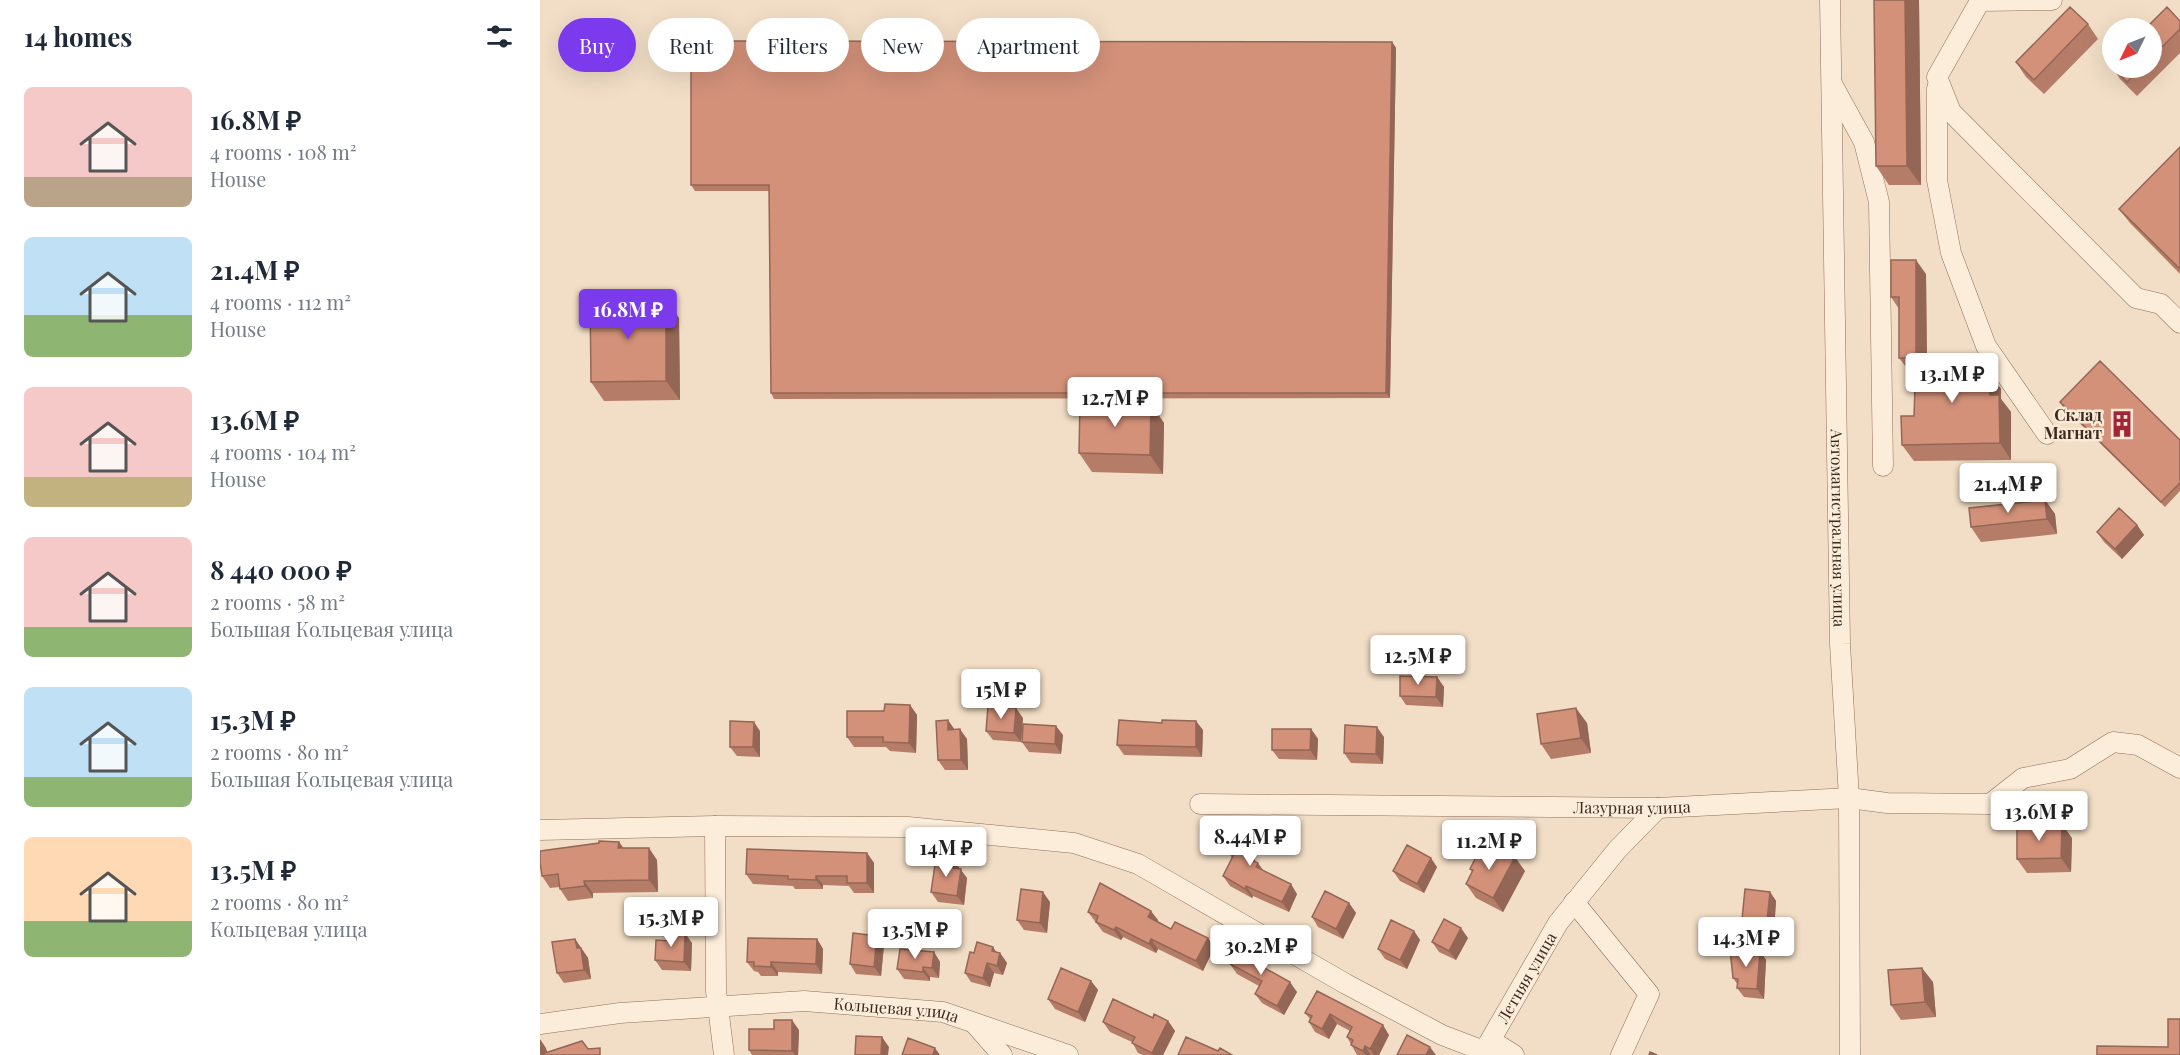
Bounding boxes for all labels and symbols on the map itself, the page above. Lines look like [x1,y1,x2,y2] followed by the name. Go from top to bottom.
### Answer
[2102,18,2162,78] north arrow
[573,289,683,340] pin: 16.8M ₽
[1897,353,2007,404] pin: 13.1M ₽
[1060,377,1170,428] pin: 12.7M ₽
[2044,404,2102,443] place label: Склад Магнат
[2107,409,2137,439] building icon: Склад Магнат
[1827,428,1851,627] street label: Автомагистральная улица
[1953,463,2063,514] pin: 21.4M ₽
[1363,635,1473,686] pin: 12.5M ₽
[959,669,1043,720] pin: 15M ₽
[1984,791,2094,842] pin: 13.6M ₽
[1572,795,1691,818] street label: Лазурная улица
[1195,816,1305,867] pin: 8.44M ₽
[1434,820,1544,871] pin: 11.2M ₽
[904,827,988,878] pin: 14M ₽
[616,897,726,948] pin: 15.3M ₽
[860,909,970,960] pin: 13.5M ₽
[1691,917,1801,968] pin: 14.3M ₽
[1206,925,1316,976] pin: 30.2M ₽
[1491,928,1561,1028] street label: Летняя улица
[833,992,962,1027] street label: Кольцевая улица

